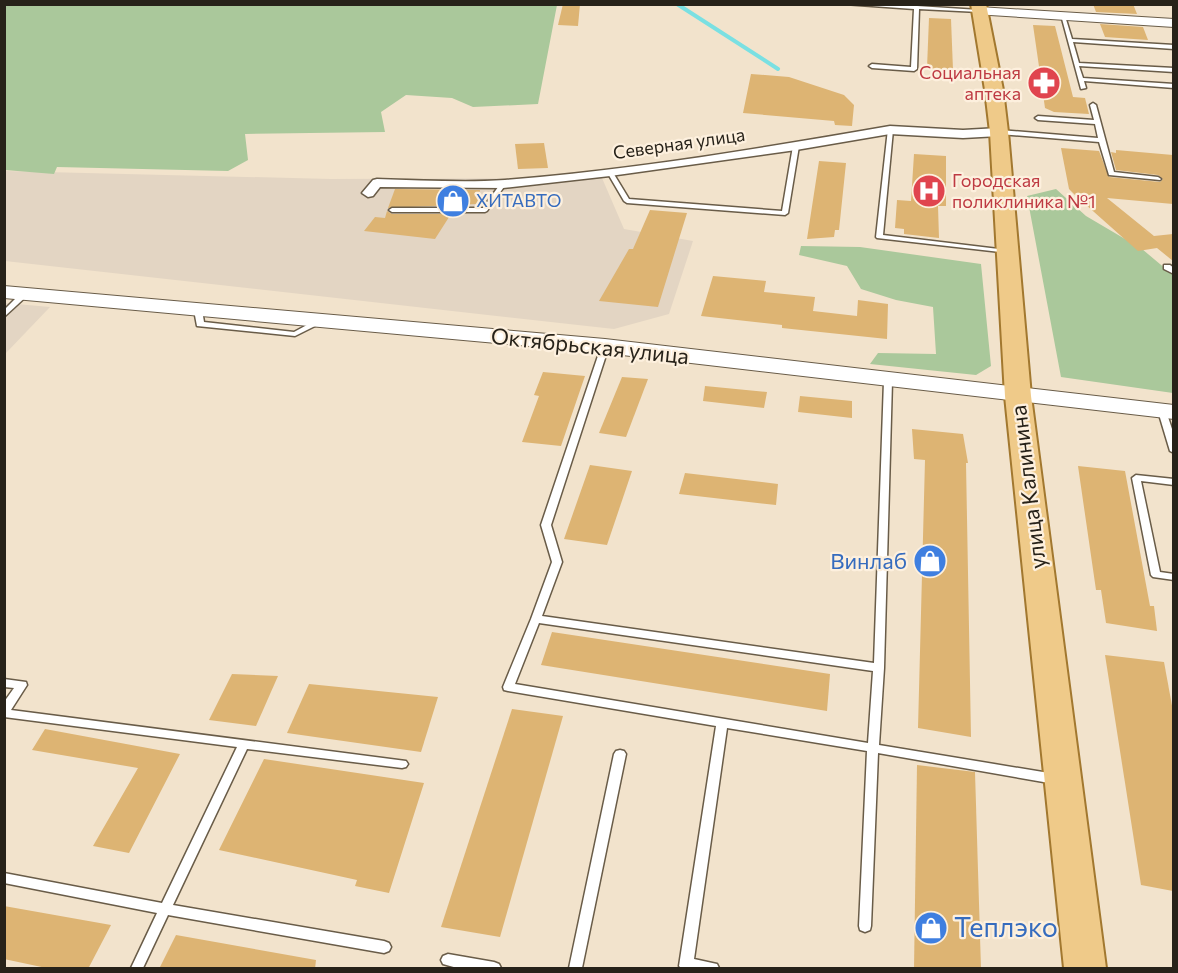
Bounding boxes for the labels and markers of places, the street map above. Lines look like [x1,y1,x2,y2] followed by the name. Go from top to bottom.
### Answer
[919,61,1021,104] place label: Социальная аптека
[1026,65,1062,101] pharmacy icon: Социальная аптека
[952,169,1096,212] place label: Городская поликлиника №1
[911,173,947,209] hospital icon: Городская поликлиника №1
[435,183,471,219] shop icon: ХИТАВТО
[476,189,561,211] place label: ХИТАВТО
[912,543,948,579] shop icon: Винлаб
[830,547,907,574] place label: Винлаб
[913,910,949,946] shop icon: Теплэко
[954,910,1058,943] place label: Теплэко

